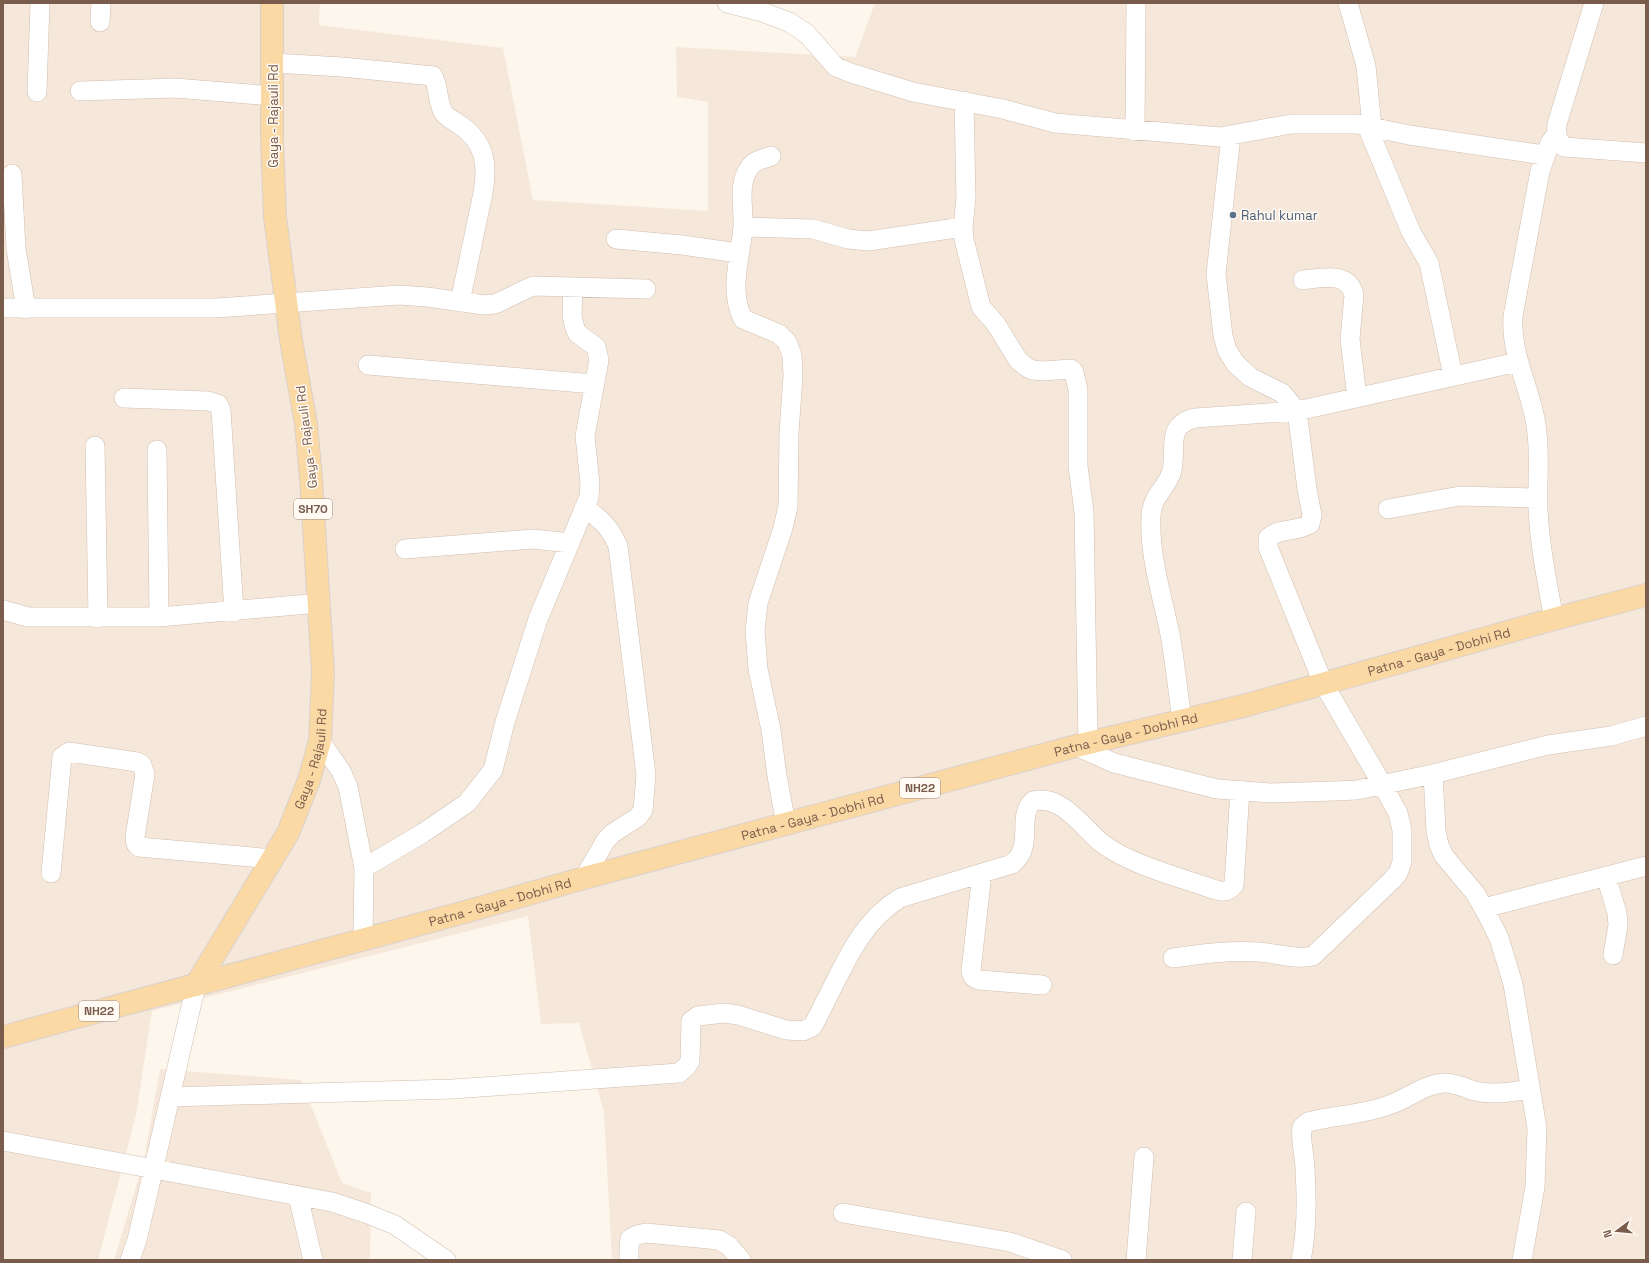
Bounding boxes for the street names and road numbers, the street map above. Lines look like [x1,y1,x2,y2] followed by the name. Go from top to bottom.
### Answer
[265,64,282,168] street label: Gaya - Rajauli Rd
[292,384,321,489] street label: Gaya - Rajauli Rd
[294,499,332,519] road number: SH70
[1366,624,1512,680] street label: Patna - Gaya - Dobhi Rd
[290,708,330,812] street label: Gaya - Rajauli Rd
[1052,709,1200,761] street label: Patna - Gaya - Dobhi Rd
[900,778,940,798] road number: NH22
[739,790,886,844] street label: Patna - Gaya - Dobhi Rd
[427,874,573,930] street label: Patna - Gaya - Dobhi Rd
[79,1001,119,1021] road number: NH22

